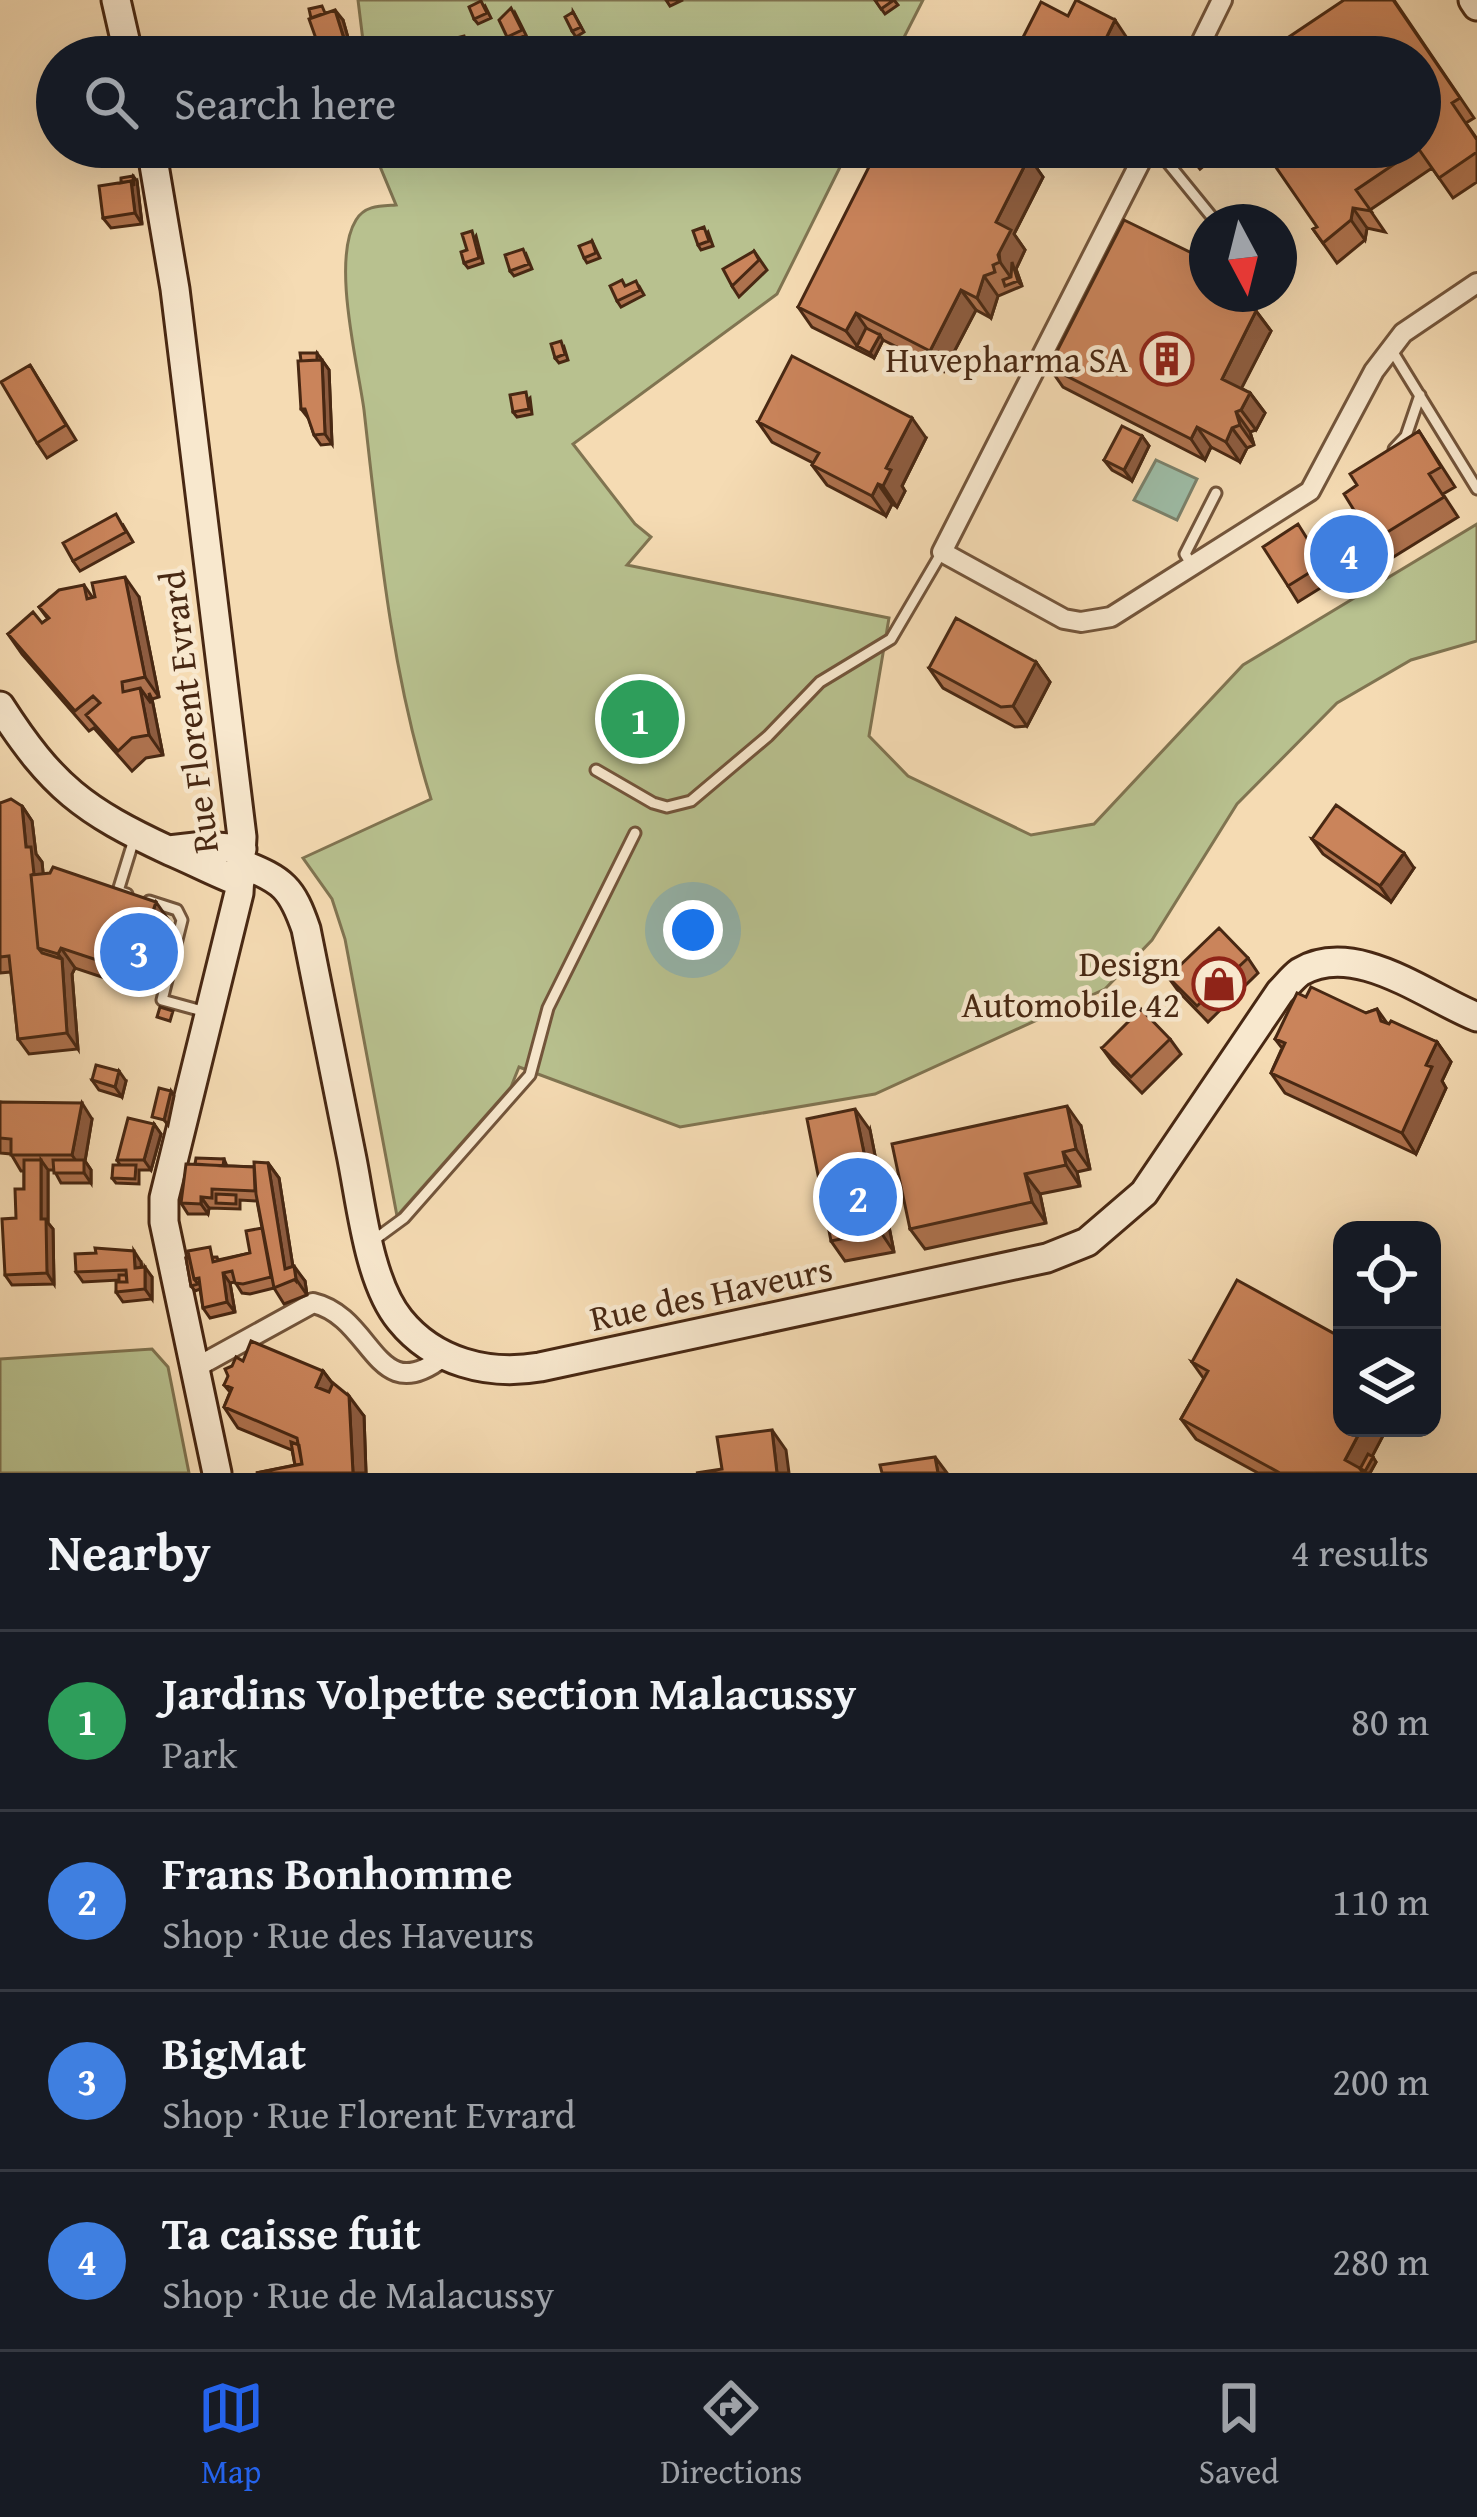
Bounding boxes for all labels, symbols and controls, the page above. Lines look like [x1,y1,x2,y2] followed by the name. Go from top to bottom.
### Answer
[36,36,1441,168] search box
[78,69,144,135] icon: search
[174,70,396,135] text: Search here
[1189,204,1297,312] north arrow
[1139,331,1195,387] building icon: Huvepharma SA
[885,332,1128,385] place label: Huvepharma SA
[1310,509,1388,599] pin: 4
[144,568,231,856] street label: Rue Florent Evrard
[601,674,679,764] pin: 1
[663,900,723,960] your location
[100,907,178,997] pin: 3
[962,936,1180,1030] place label: Design Automobile 42
[1191,956,1247,1012] shop icon: Design Automobile 42
[819,1152,897,1242] pin: 2
[1333,1221,1441,1437] map controls
[1333,1221,1441,1329] button: locate
[585,1241,837,1344] street label: Rue des Haveurs
[1333,1329,1441,1437] button: layers
[48,1514,211,1589] text: Nearby
[1291,1523,1429,1580] text: 4 results
[162,1660,856,1725] text: Jardins Volpette section Malacussy
[77,1692,97,1749] text: 1
[1351,1692,1429,1749] text: 80 m
[162,1725,237,1782] text: Park
[162,1840,513,1905] text: Frans Bonhomme
[77,1872,97,1929] text: 2
[1332,1872,1429,1929] text: 110 m
[162,1905,534,1962] text: Shop · Rue des Haveurs
[162,2020,306,2085] text: BigMat
[77,2052,97,2109] text: 3
[1332,2052,1429,2109] text: 200 m
[162,2085,576,2142] text: Shop · Rue Florent Evrard
[162,2200,421,2265] text: Ta caisse fuit
[77,2232,97,2289] text: 4
[1332,2232,1429,2289] text: 280 m
[162,2265,554,2322] text: Shop · Rue de Malacussy
[198,2375,264,2495] tab: Map
[661,2375,802,2495] tab: Directions
[1199,2375,1279,2495] tab: Saved

